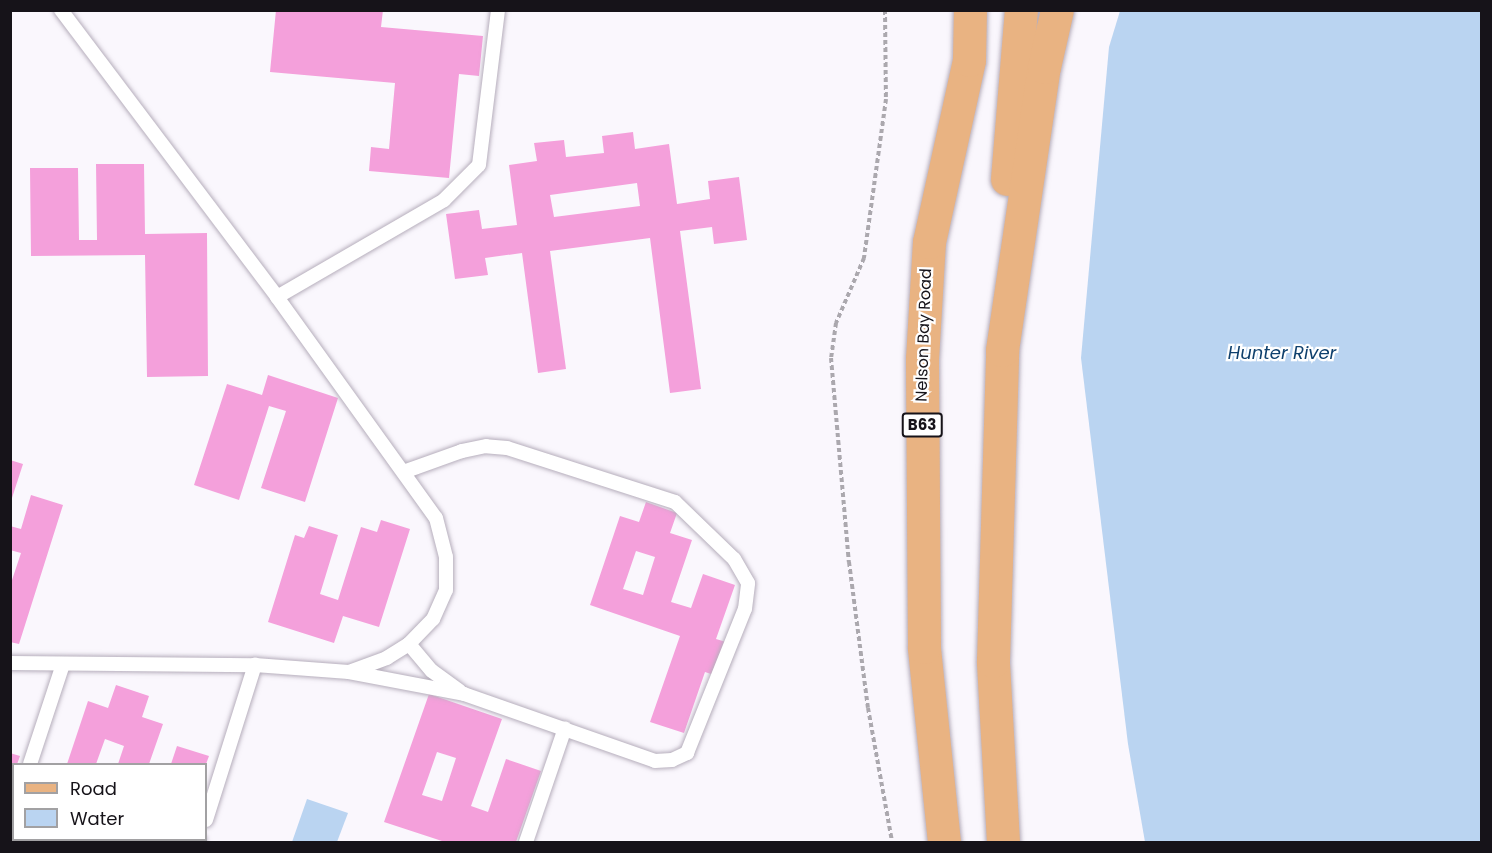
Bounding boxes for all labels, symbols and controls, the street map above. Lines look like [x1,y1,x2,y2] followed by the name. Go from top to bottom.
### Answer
[912,268,936,402] street label: Nelson Bay Road
[1228,342,1336,364] water label: Hunter River
[901,413,943,437] road number: B63
[12,763,207,841] legend
[70,776,117,801] text: Road
[70,806,124,831] text: Water

